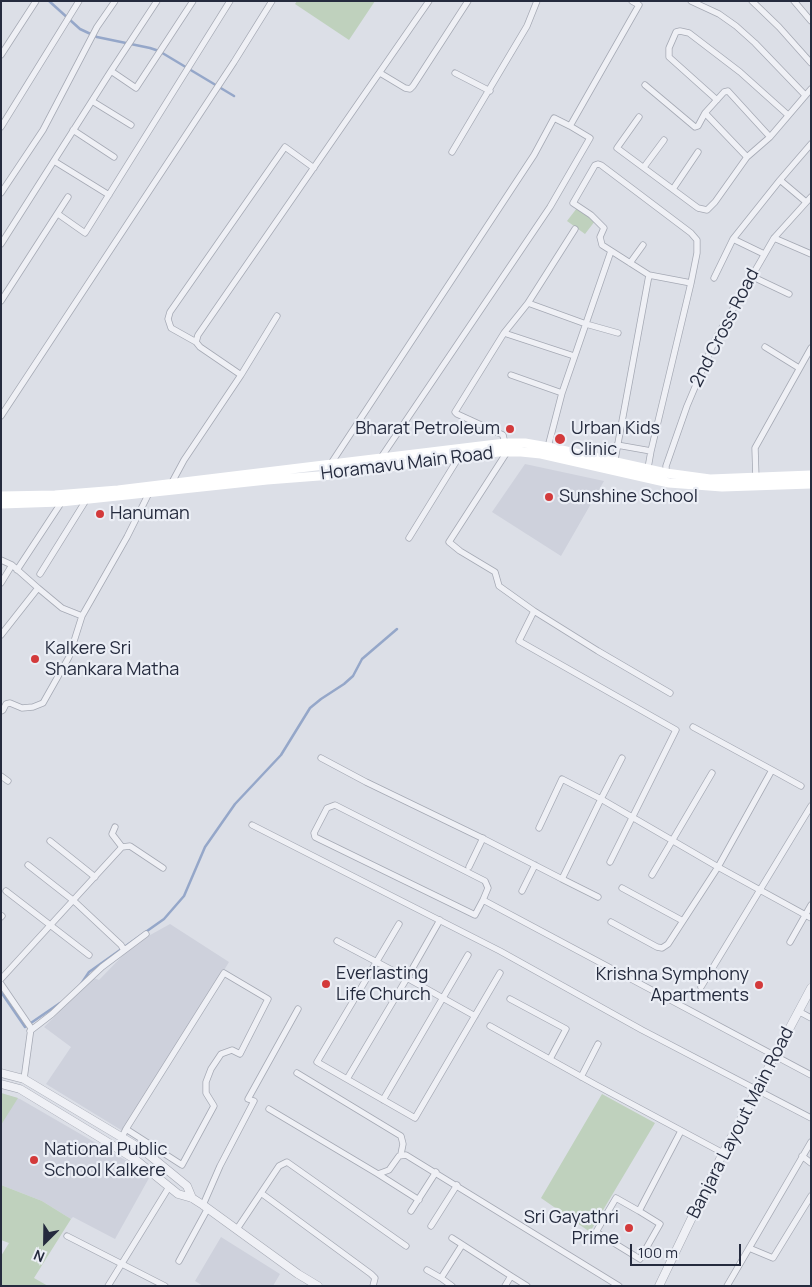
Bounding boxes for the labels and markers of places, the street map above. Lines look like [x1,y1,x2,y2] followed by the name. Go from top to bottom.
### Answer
[355,418,500,440] place label: Bharat Petroleum
[571,418,660,460] place label: Urban Kids Clinic
[504,423,516,435] marker: Bharat Petroleum
[553,432,567,446] marker: Urban Kids Clinic
[559,486,698,508] place label: Sunshine School
[543,491,555,503] marker: Sunshine School
[110,503,190,525] place label: Hanuman
[94,508,106,520] marker: Hanuman
[45,638,179,681] place label: Kalkere Sri Shankara Matha
[29,653,41,665] marker: Kalkere Sri Shankara Matha
[336,963,431,1006] place label: Everlasting Life Church
[596,964,749,1006] place label: Krishna Symphony Apartments
[320,978,332,990] marker: Everlasting Life Church
[753,979,765,991] marker: Krishna Symphony Apartments
[44,1139,167,1182] place label: National Public School Kalkere
[28,1154,40,1166] marker: National Public School Kalkere
[524,1207,619,1250] place label: Sri Gayathri Prime
[623,1222,635,1234] marker: Sri Gayathri Prime

